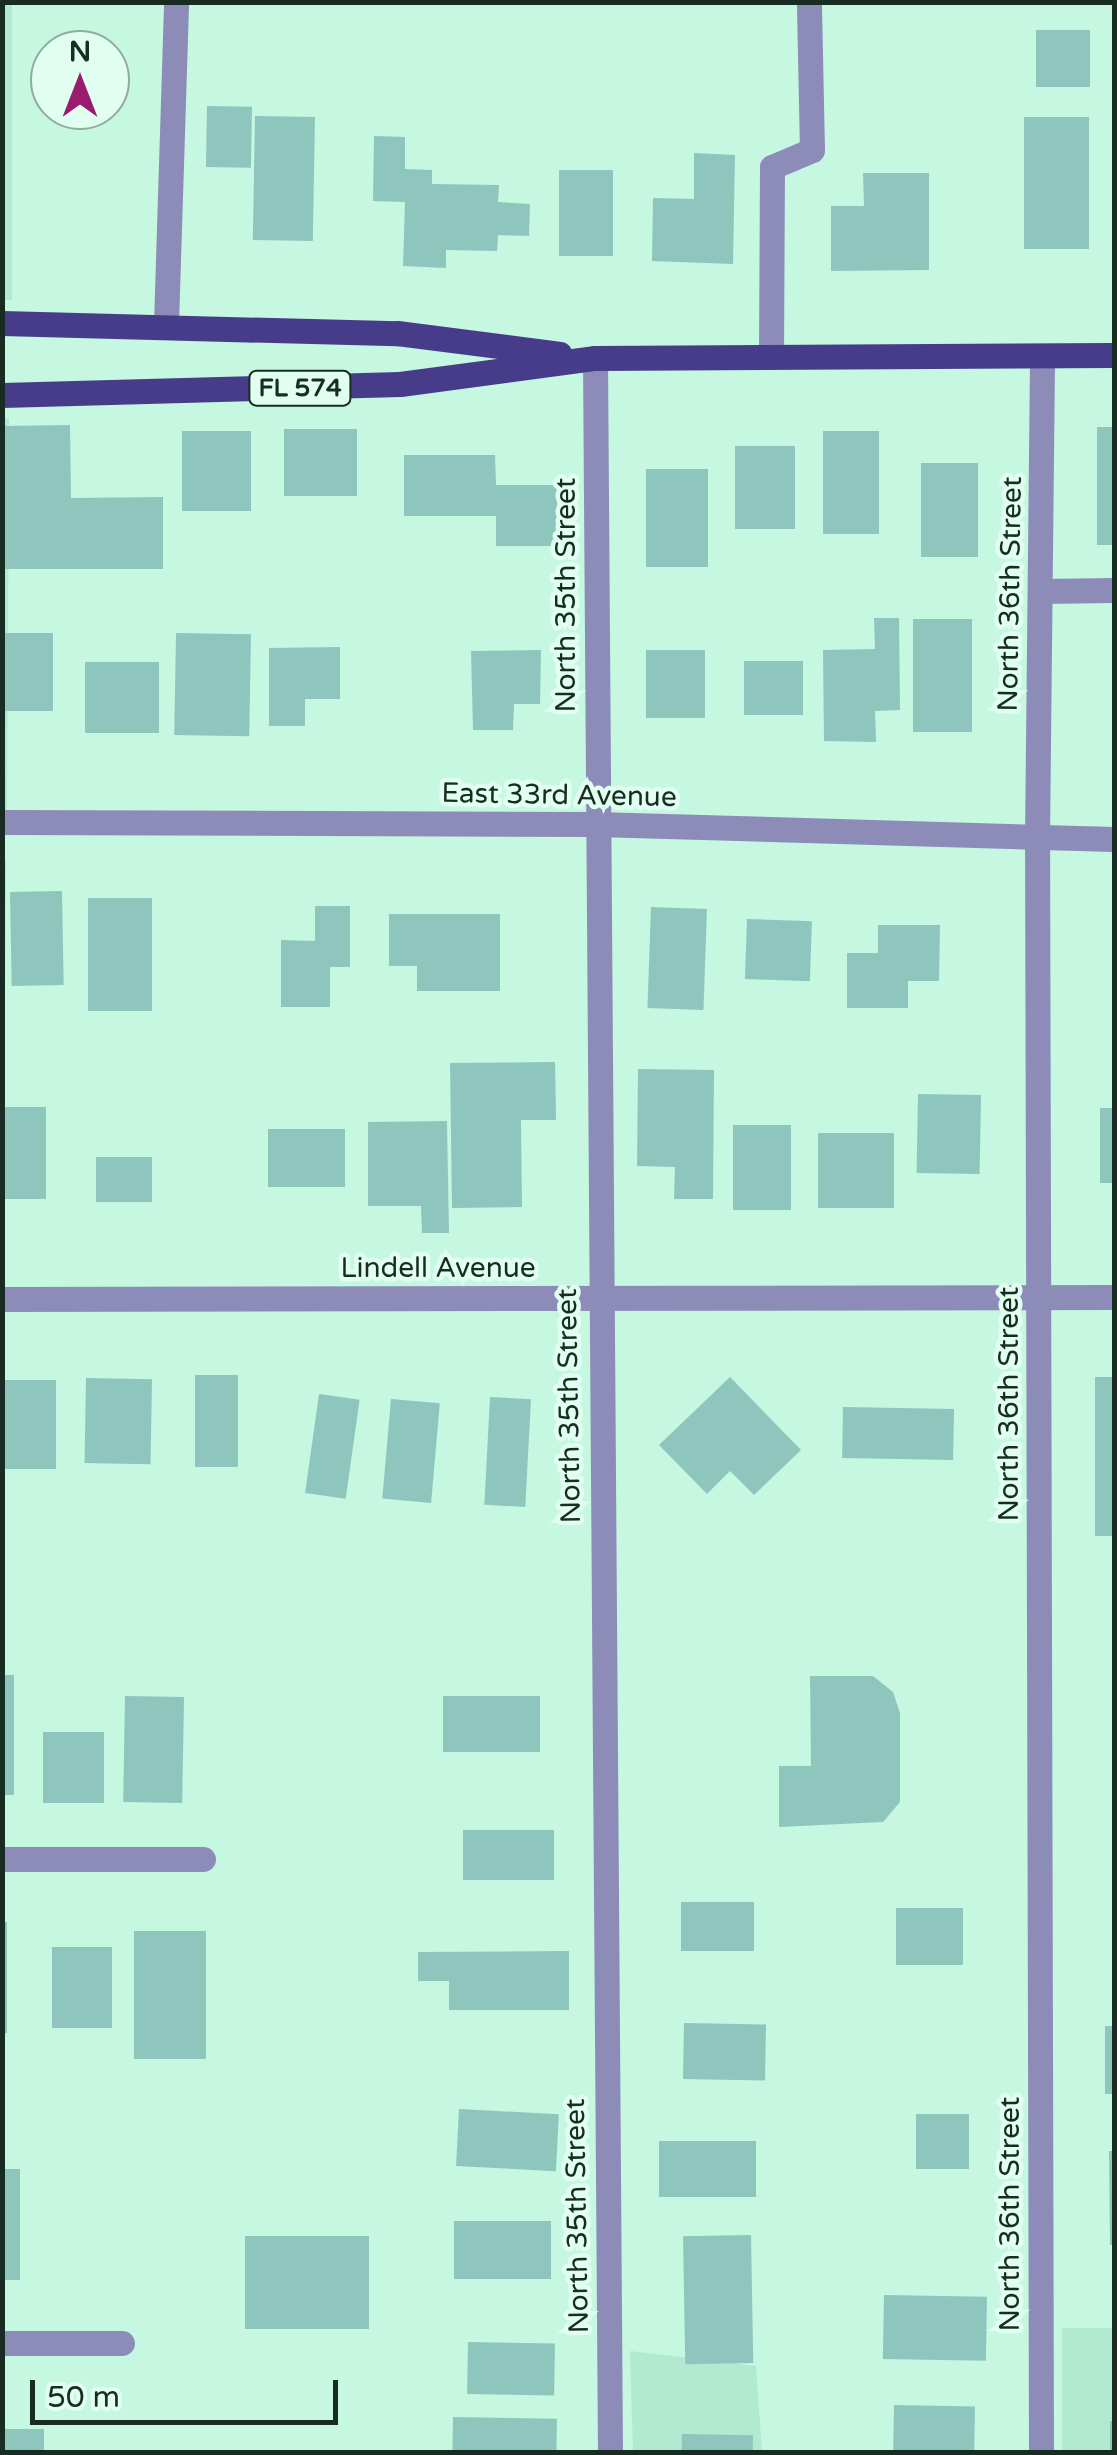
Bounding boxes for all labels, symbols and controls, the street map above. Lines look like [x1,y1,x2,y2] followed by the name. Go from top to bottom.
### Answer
[30,30,130,130] north arrow
[69,35,91,69] text: N
[248,368,352,408] road number: FL 574
[991,476,1029,712] street label: North 36th Street
[549,477,583,713] street label: North 35th Street
[441,776,677,814] street label: East 33rd Avenue
[340,1251,536,1285] street label: Lindell Avenue
[992,1286,1026,1522] street label: North 36th Street
[550,1288,588,1524] street label: North 35th Street
[993,2096,1027,2332] street label: North 36th Street
[558,2098,596,2334] street label: North 35th Street
[35,2360,342,2422] scale bar
[47,2379,120,2416] text: 50 m

